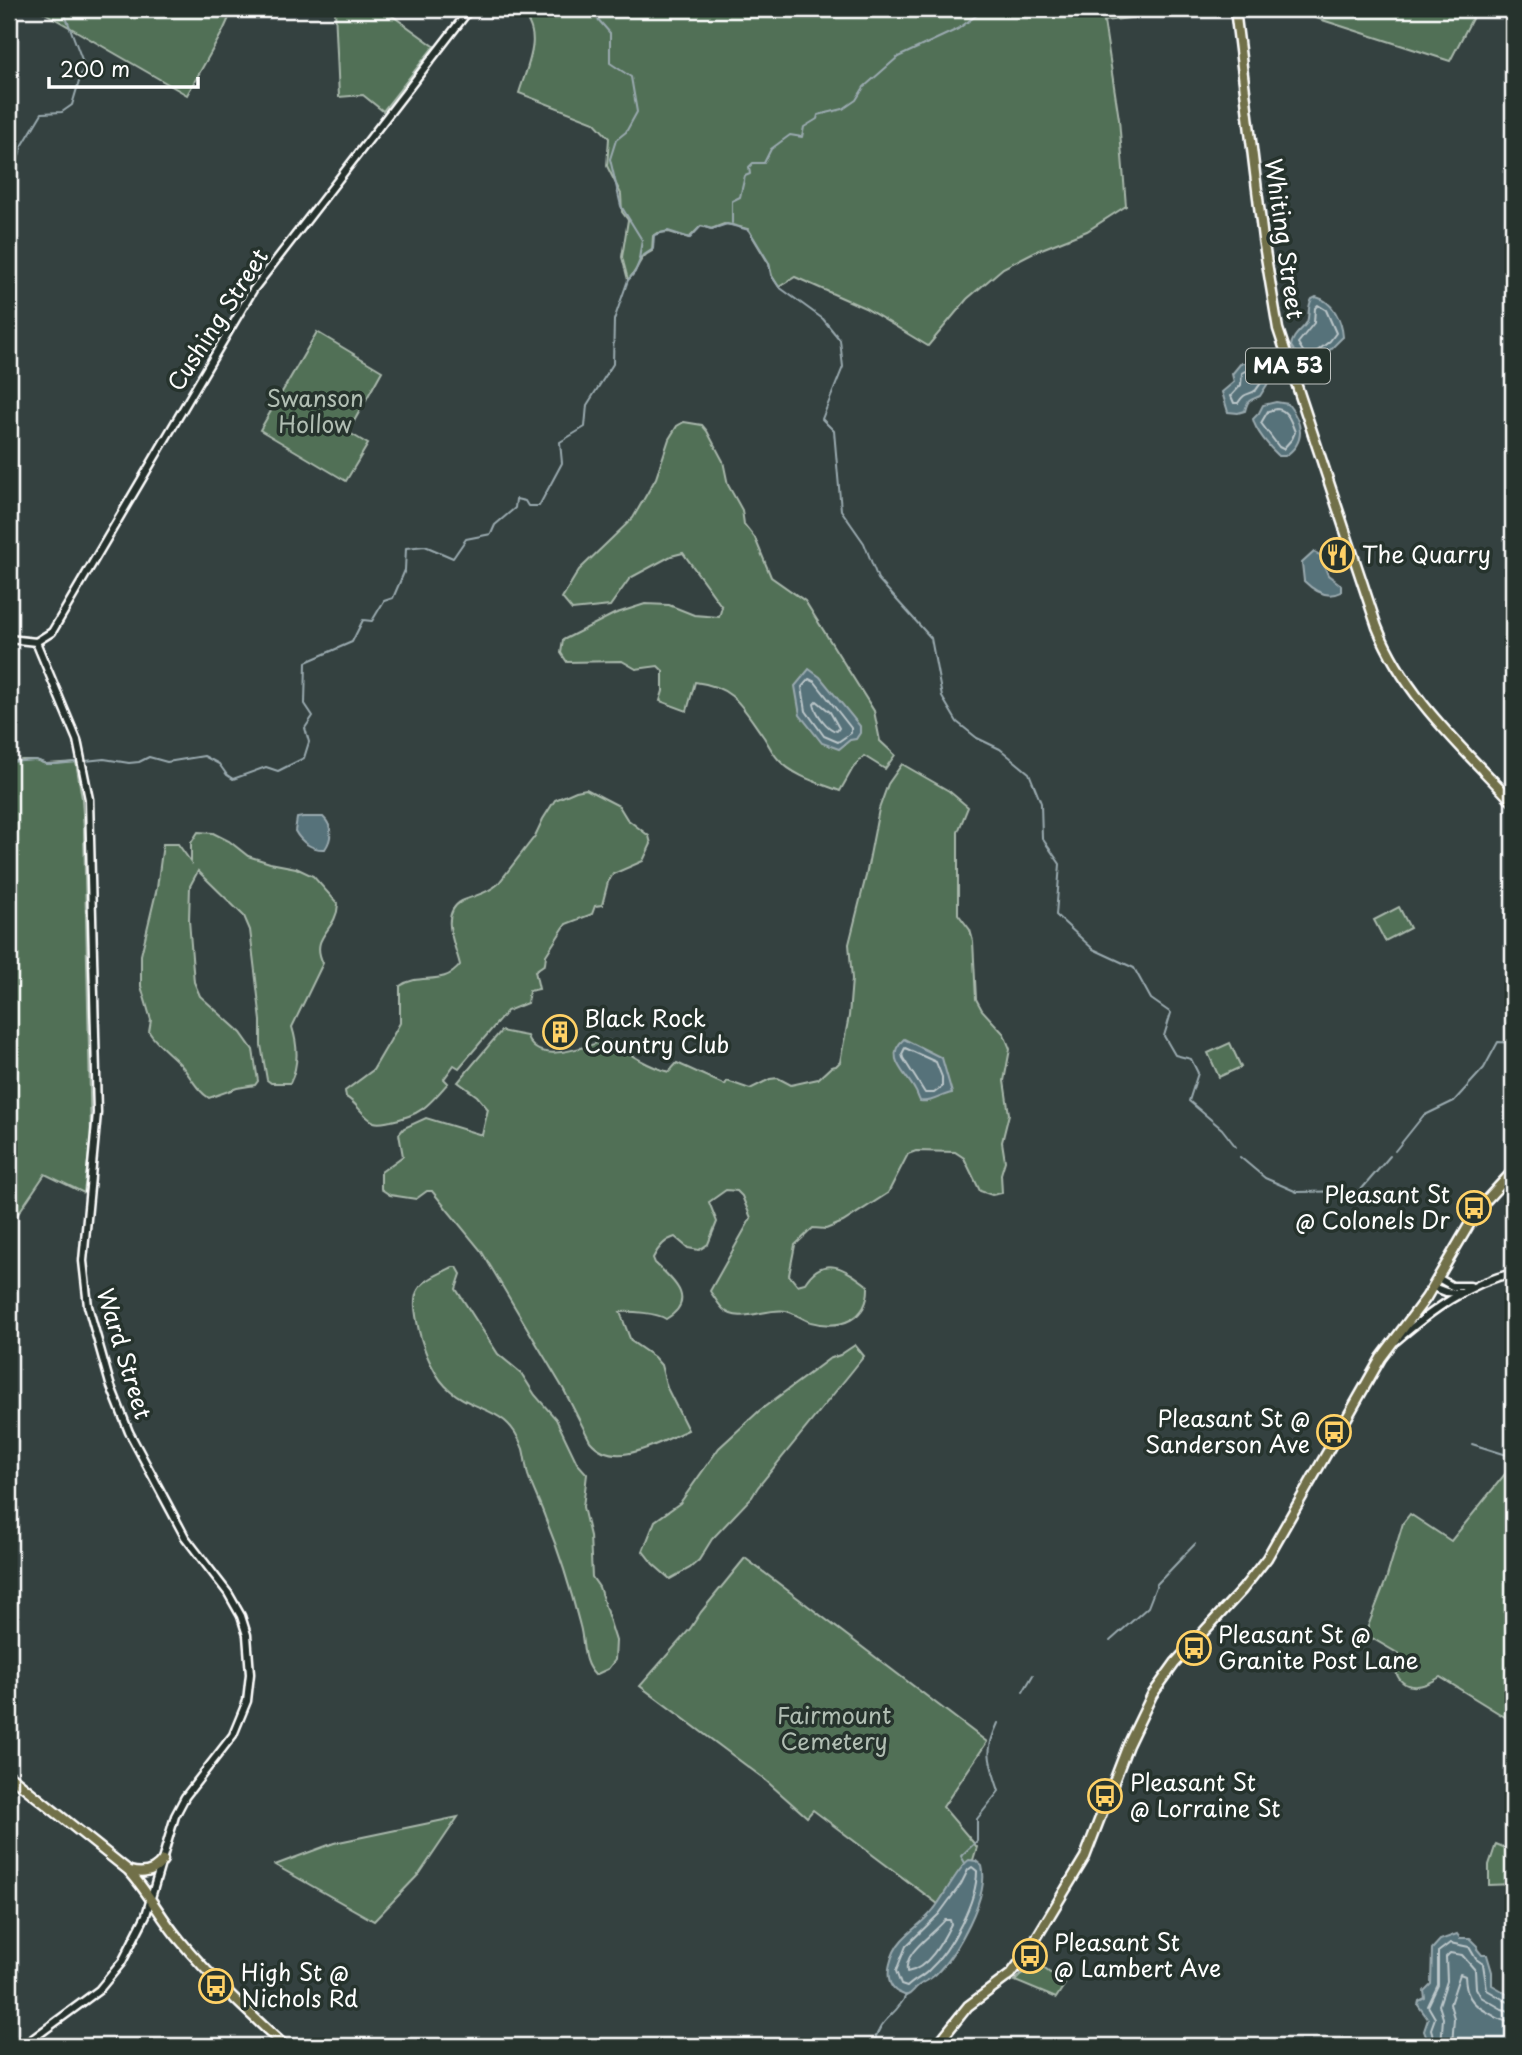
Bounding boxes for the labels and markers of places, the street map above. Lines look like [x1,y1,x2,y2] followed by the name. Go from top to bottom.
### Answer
[1318,536,1356,574] restaurant icon: The Quarry
[1362,536,1491,571] place label: The Quarry
[584,1000,729,1061] place label: Black Rock Country Club
[541,1013,579,1051] building icon: Black Rock Country Club
[1295,1176,1450,1237] place label: Pleasant St @ Colonels Dr
[1455,1189,1493,1227] bus stop icon: Pleasant St @ Colonels Dr
[1145,1400,1310,1461] place label: Pleasant St @ Sanderson Ave
[1315,1413,1353,1451] bus stop icon: Pleasant St @ Sanderson Ave
[1218,1616,1419,1677] place label: Pleasant St @ Granite Post Lane
[1175,1629,1213,1667] bus stop icon: Pleasant St @ Granite Post Lane
[1130,1764,1281,1825] place label: Pleasant St @ Lorraine St
[1086,1777,1124,1815] bus stop icon: Pleasant St @ Lorraine St
[1054,1924,1221,1985] place label: Pleasant St @ Lambert Ave
[1011,1937,1049,1975] bus stop icon: Pleasant St @ Lambert Ave
[241,1954,358,2015] place label: High St @ Nichols Rd
[197,1967,235,2005] bus stop icon: High St @ Nichols Rd

